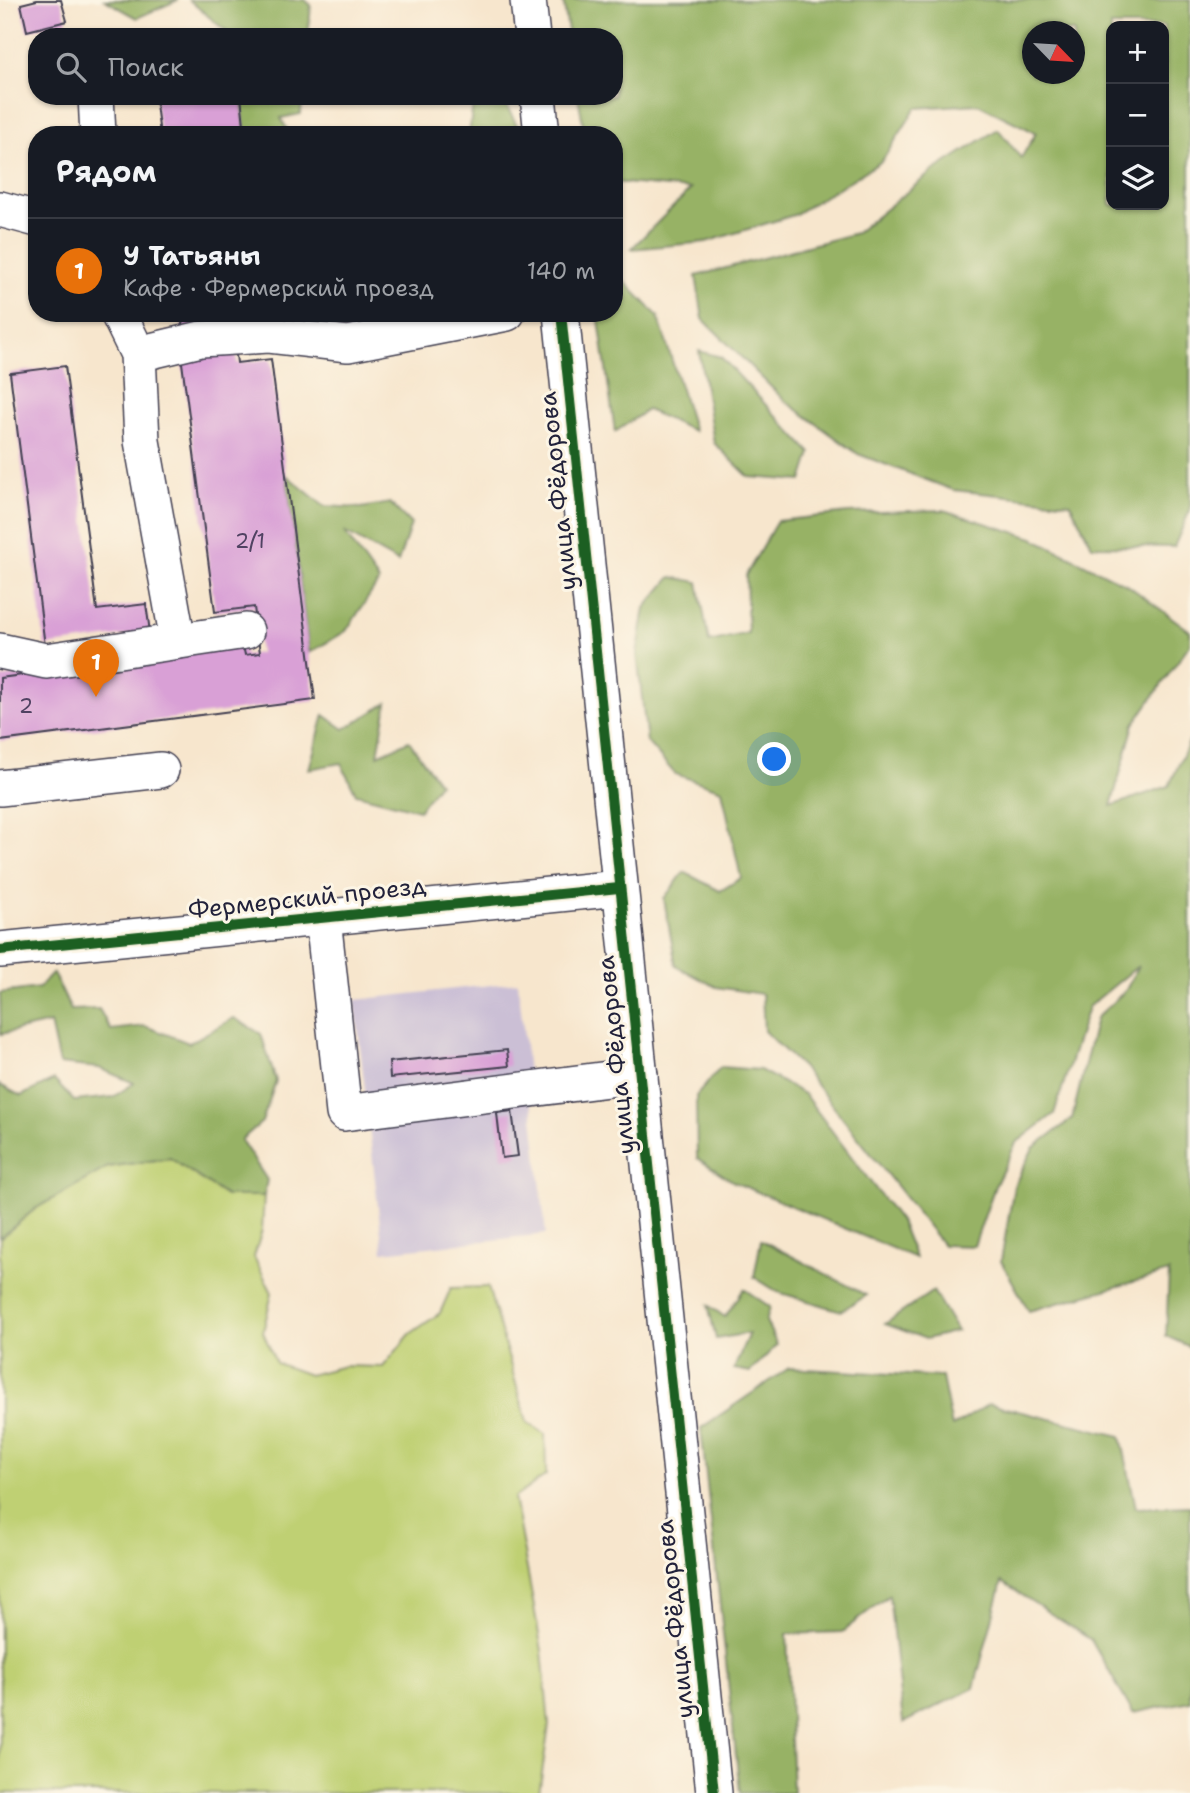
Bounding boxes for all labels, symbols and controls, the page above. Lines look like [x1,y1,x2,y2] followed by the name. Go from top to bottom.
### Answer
[1022,21,1085,84] north arrow
[1106,21,1169,210] map controls
[1106,21,1169,84] button: +
[28,28,623,105] search box
[52,48,90,86] icon: search
[108,49,184,84] text: Поиск
[1106,84,1169,147] button: −
[1106,147,1169,210] button: layers
[56,151,156,192] text: Рядом
[123,238,261,273] text: У Татьяны
[74,256,84,286] text: 1
[527,256,595,286] text: 140 m
[123,273,434,303] text: Кафе · Фермерский проезд
[532,390,584,592] street label: улица Фёдорова
[235,527,265,555] house number: 2/1
[73,639,119,697] pin: 1
[19,692,33,720] house number: 2
[757,742,791,776] your location
[186,870,428,926] street label: Фермерский проезд
[590,954,642,1156] street label: улица Фёдорова
[649,1518,701,1720] street label: улица Фёдорова

